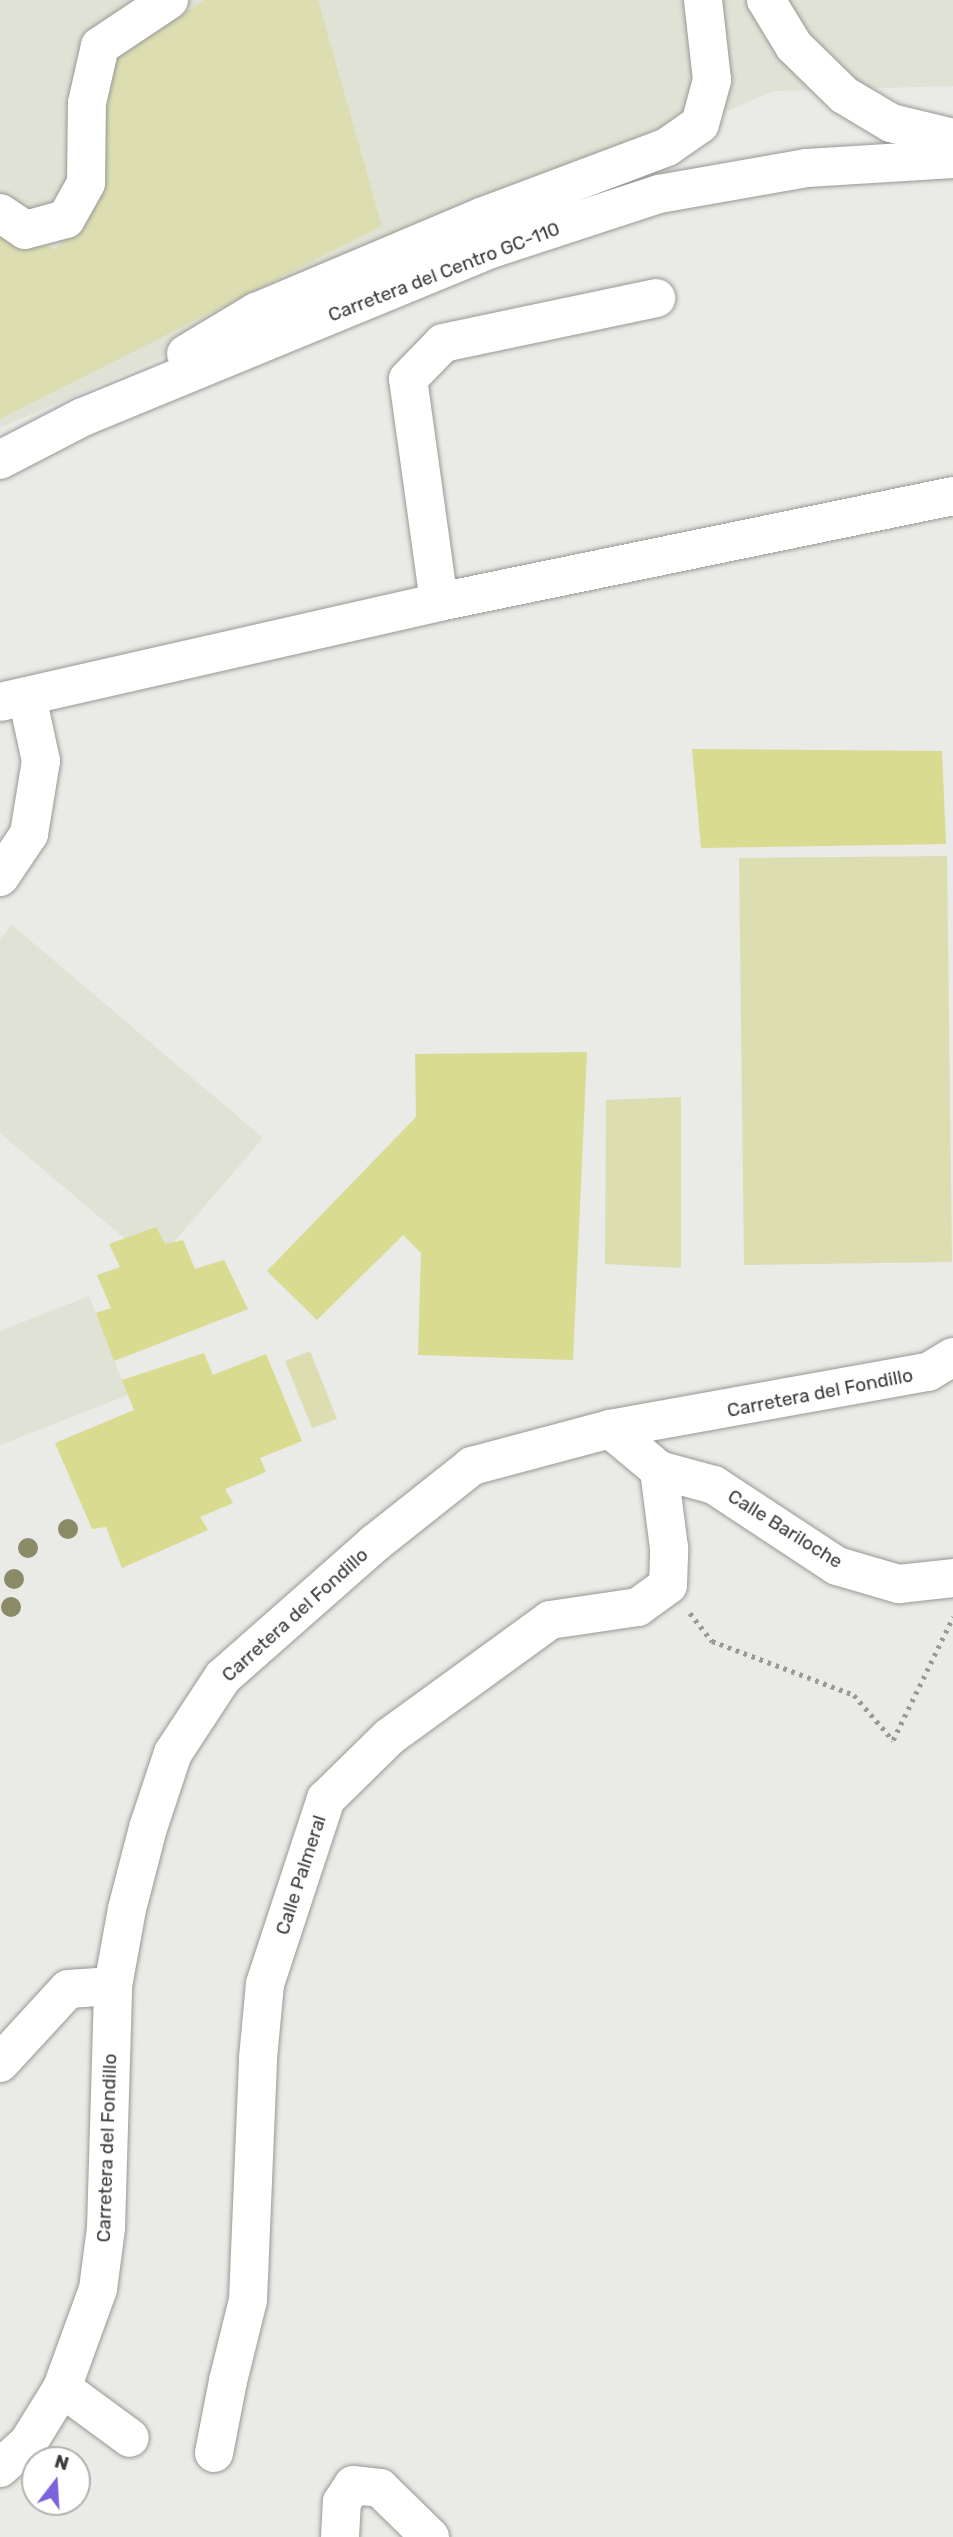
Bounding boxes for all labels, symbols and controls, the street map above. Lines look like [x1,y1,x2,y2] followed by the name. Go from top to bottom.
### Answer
[325,217,563,327] street label: Carretera del Centro GC-110
[725,1364,915,1422] street label: Carretera del Fondillo
[723,1485,847,1573] street label: Calle Bariloche
[217,1543,373,1687] street label: Carretera del Fondillo
[271,1812,331,1938] street label: Calle Palmeral
[92,2053,122,2243] street label: Carretera del Fondillo
[21,2446,91,2516] north arrow
[52,2449,72,2475] text: N

